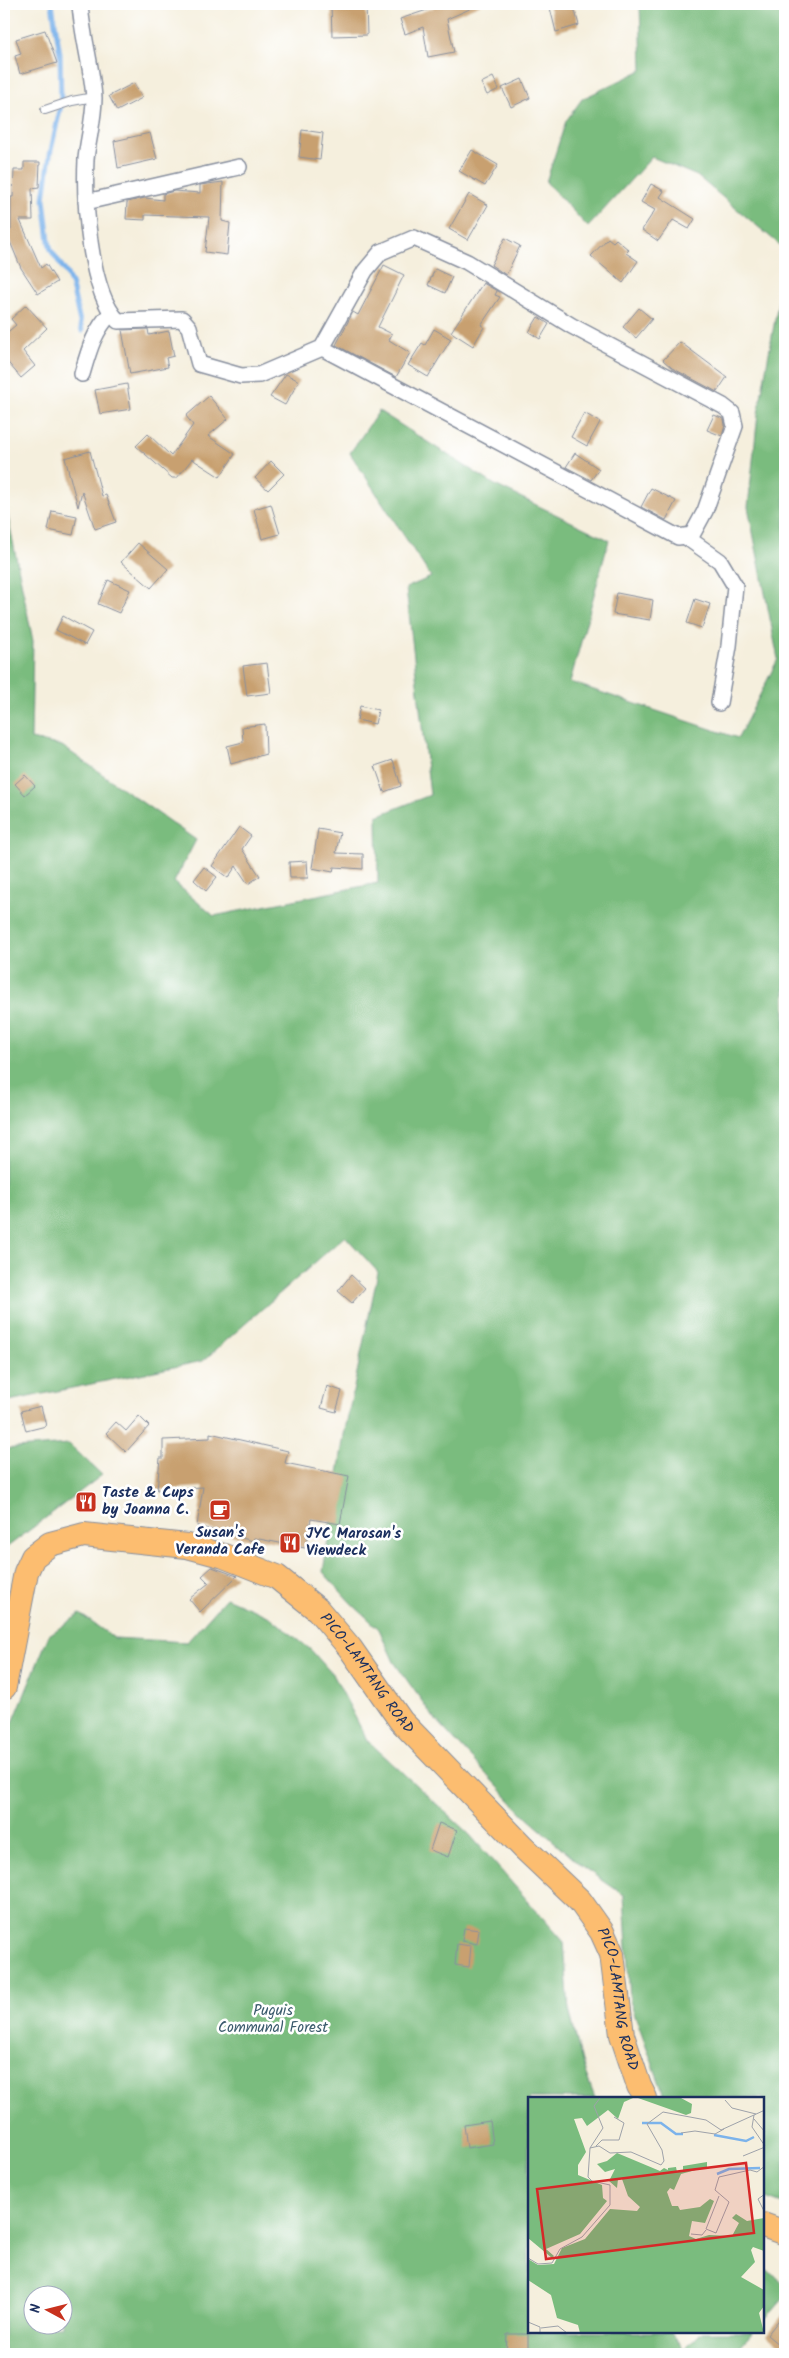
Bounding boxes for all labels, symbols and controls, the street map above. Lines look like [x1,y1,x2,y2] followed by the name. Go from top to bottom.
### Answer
[102,1481,194,1522] place label: Taste & Cups by Joanna C.
[74,1490,98,1514] restaurant icon: Taste & Cups by Joanna C.
[208,1498,232,1522] cafe icon: Susan's Veranda Cafe
[176,1521,265,1562] place label: Susan's Veranda Cafe
[306,1522,401,1563] place label: JYC Marosan's Viewdeck
[278,1531,302,1555] restaurant icon: JYC Marosan's Viewdeck
[313,1608,420,1740] street label: PICO-LAMTANG ROAD
[590,1924,645,2074] street label: PICO-LAMTANG ROAD
[218,1999,328,2040] park label: Puguis Communal Forest
[528,2097,764,2333] inset map
[22,2286,72,2336] north arrow
[25,2303,48,2314] text: N

